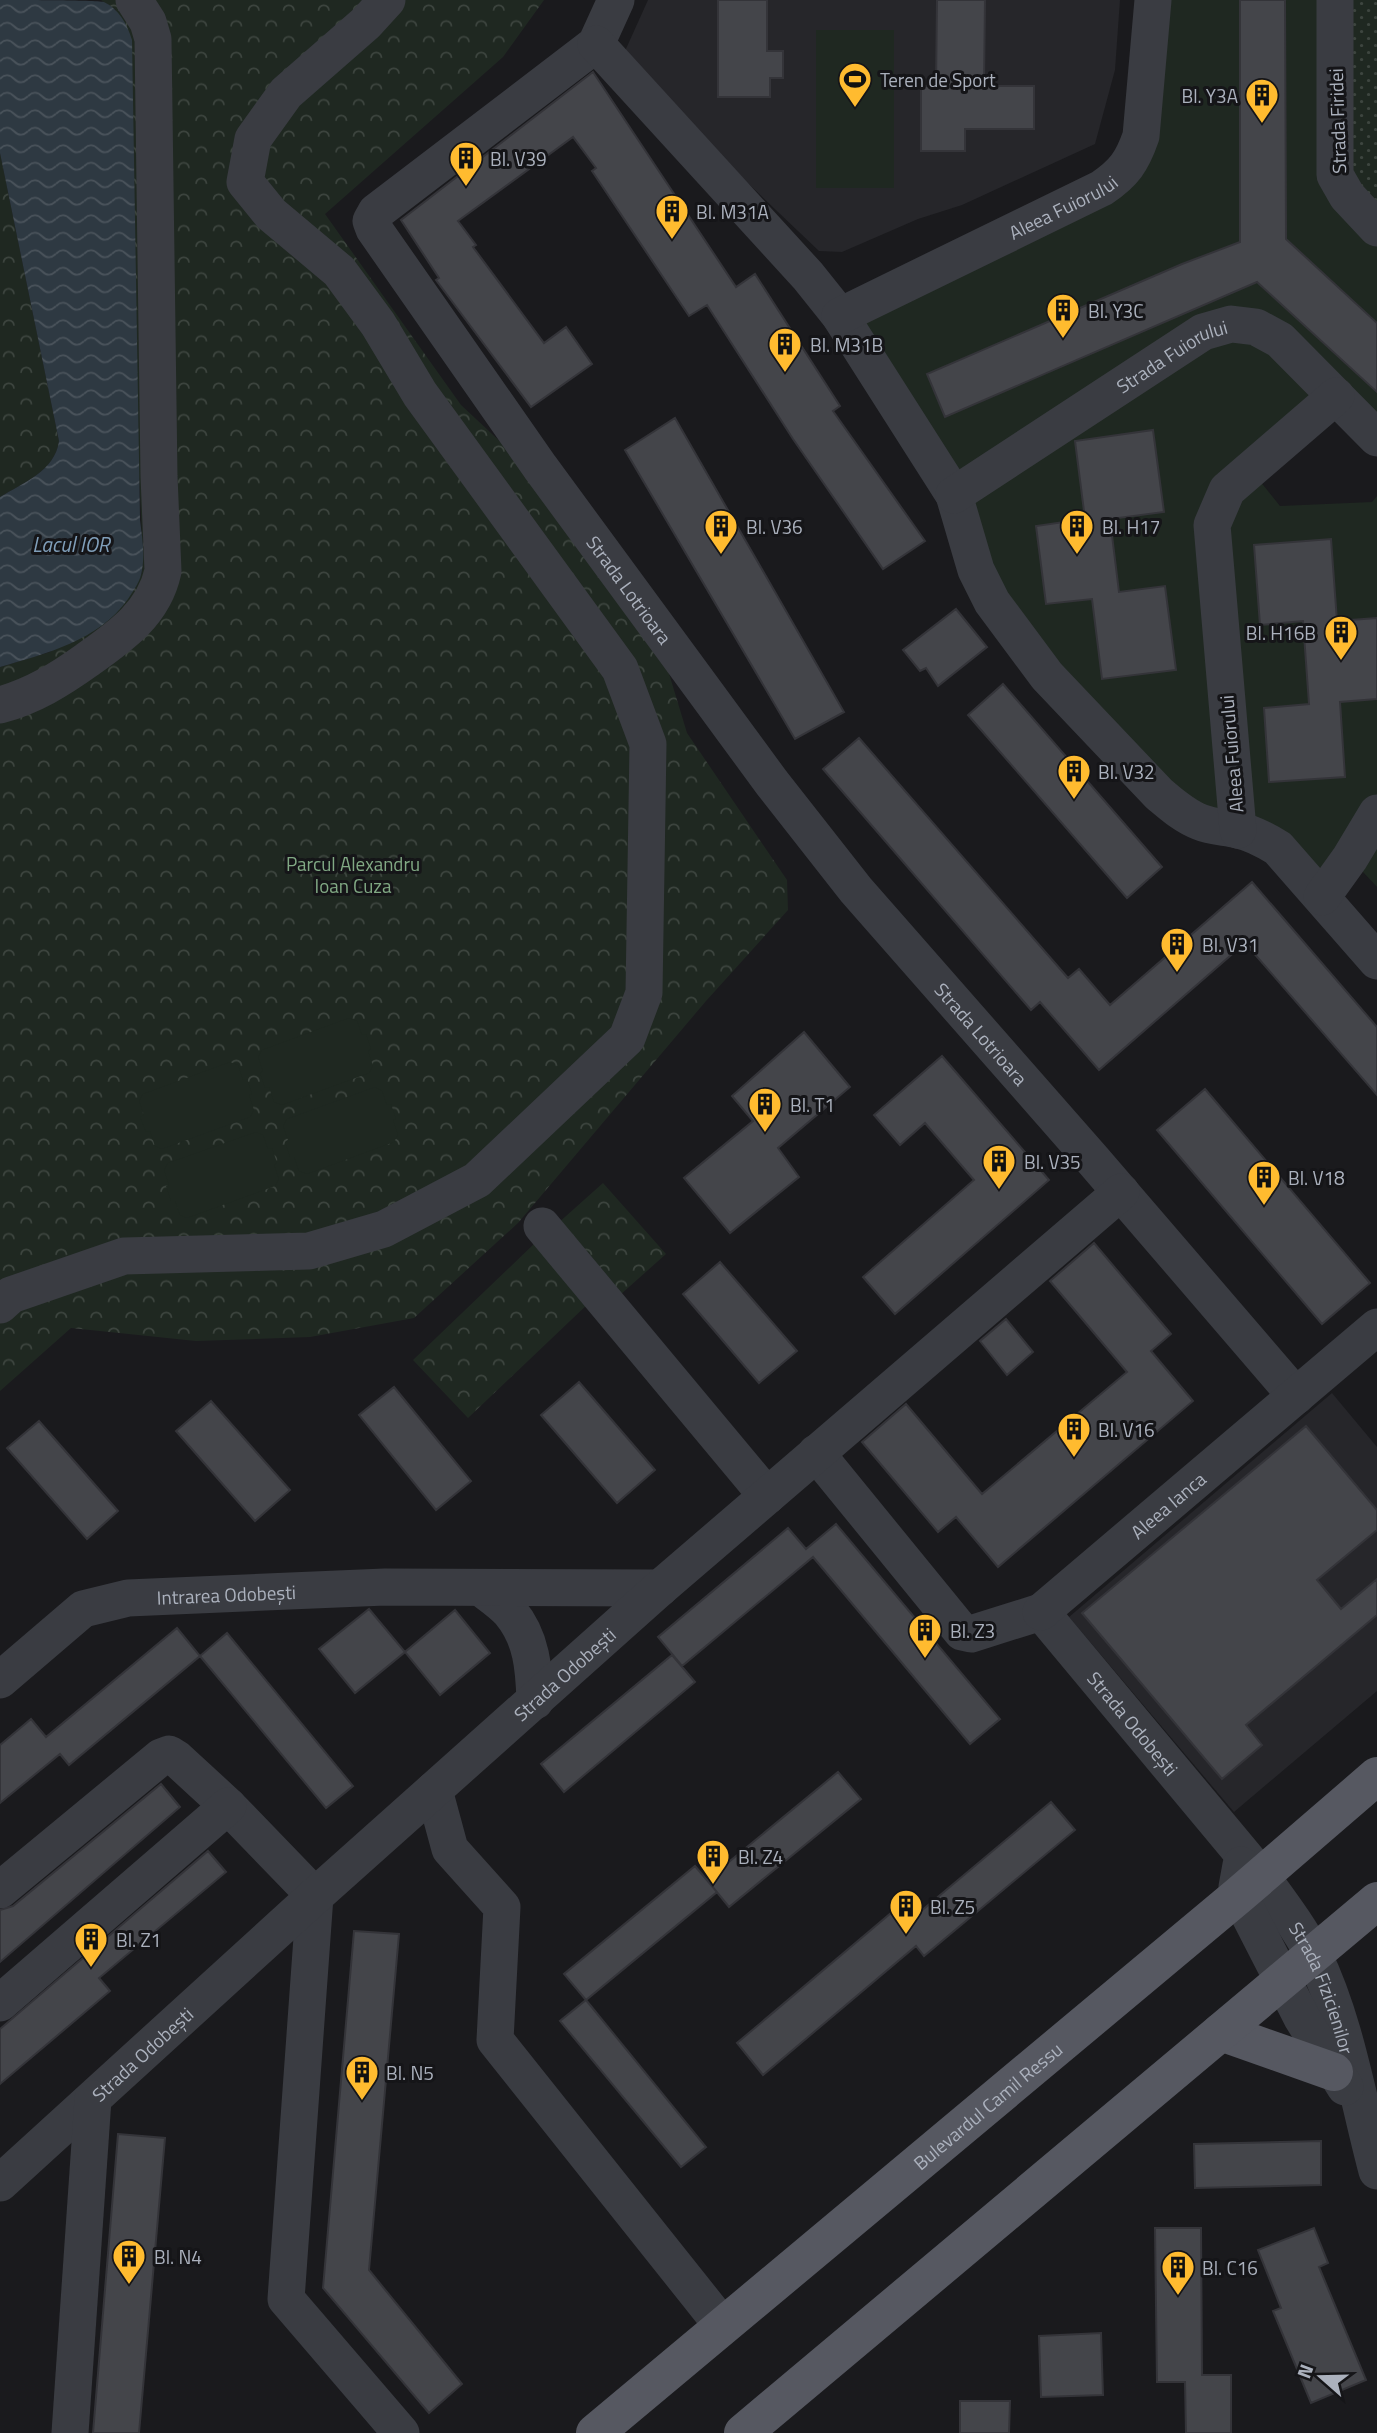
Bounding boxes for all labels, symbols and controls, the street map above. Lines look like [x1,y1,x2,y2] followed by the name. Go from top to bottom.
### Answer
[836,60,874,109] sports icon: Teren de Sport
[880,65,996,94] place label: Teren de Sport
[1321,68,1353,174] street label: Strada Firidei
[1243,76,1281,125] building icon: Bl. Y3A
[1181,81,1238,110] place label: Bl. Y3A
[447,139,485,188] building icon: Bl. V39
[490,144,547,173] place label: Bl. V39
[1003,167,1124,246] street label: Aleea Fuiorului
[653,192,691,241] building icon: Bl. M31A
[696,197,769,226] place label: Bl. M31A
[1044,291,1082,340] building icon: Bl. Y3C
[1088,296,1144,325] place label: Bl. Y3C
[1110,311,1230,400] street label: Strada Fuiorului
[766,325,804,374] building icon: Bl. M31B
[810,330,883,359] place label: Bl. M31B
[702,507,740,556] building icon: Bl. V36
[1058,507,1096,556] building icon: Bl. H17
[746,512,803,541] place label: Bl. V36
[1102,512,1160,541] place label: Bl. H17
[32,528,112,560] water label: Lacul IOR
[580,529,680,650] street label: Strada Lotrioara
[1322,613,1360,662] building icon: Bl. H16B
[1246,618,1316,647] place label: Bl. H16B
[1211,694,1251,814] street label: Aleea Fuiorului
[1055,752,1093,801] building icon: Bl. V32
[1098,757,1155,786] place label: Bl. V32
[286,849,420,900] park label: Parcul Alexandru Ioan Cuza
[1158,925,1196,974] building icon: Bl. V31
[1202,930,1259,959] place label: Bl. V31
[928,975,1036,1092] street label: Strada Lotrioara
[746,1085,784,1134] building icon: Bl. T1
[790,1090,835,1119] place label: Bl. T1
[980,1142,1018,1191] building icon: Bl. V35
[1024,1147,1081,1176] place label: Bl. V35
[1245,1158,1283,1207] building icon: Bl. V18
[1288,1163,1345,1192] place label: Bl. V18
[1055,1410,1093,1459] building icon: Bl. V16
[1098,1415,1155,1444] place label: Bl. V16
[1124,1464,1212,1545] street label: Aleea Ianca
[156,1576,297,1611] street label: Intrarea Odobești
[906,1611,944,1660] building icon: Bl. Z3
[950,1616,995,1645] place label: Bl. Z3
[506,1620,622,1727] street label: Strada Odobești
[1081,1664,1186,1782] street label: Strada Odobești
[694,1837,732,1886] building icon: Bl. Z4
[738,1842,783,1871] place label: Bl. Z4
[887,1887,925,1936] building icon: Bl. Z5
[930,1892,975,1921] place label: Bl. Z5
[1283,1915,1362,2057] street label: Strada Fizicienilor
[72,1920,110,1969] building icon: Bl. Z1
[116,1925,161,1954] place label: Bl. Z1
[85,2000,199,2108] street label: Strada Odobești
[906,2034,1068,2176] street label: Bulevardul Camil Ressu
[343,2053,381,2102] building icon: Bl. N5
[386,2058,434,2087] place label: Bl. N5
[110,2237,148,2286] building icon: Bl. N4
[154,2242,202,2271] place label: Bl. N4
[1159,2248,1197,2297] building icon: Bl. C16
[1202,2253,1258,2282] place label: Bl. C16
[1286,2342,1356,2412] north arrow
[1289,2360,1320,2382] text: N

